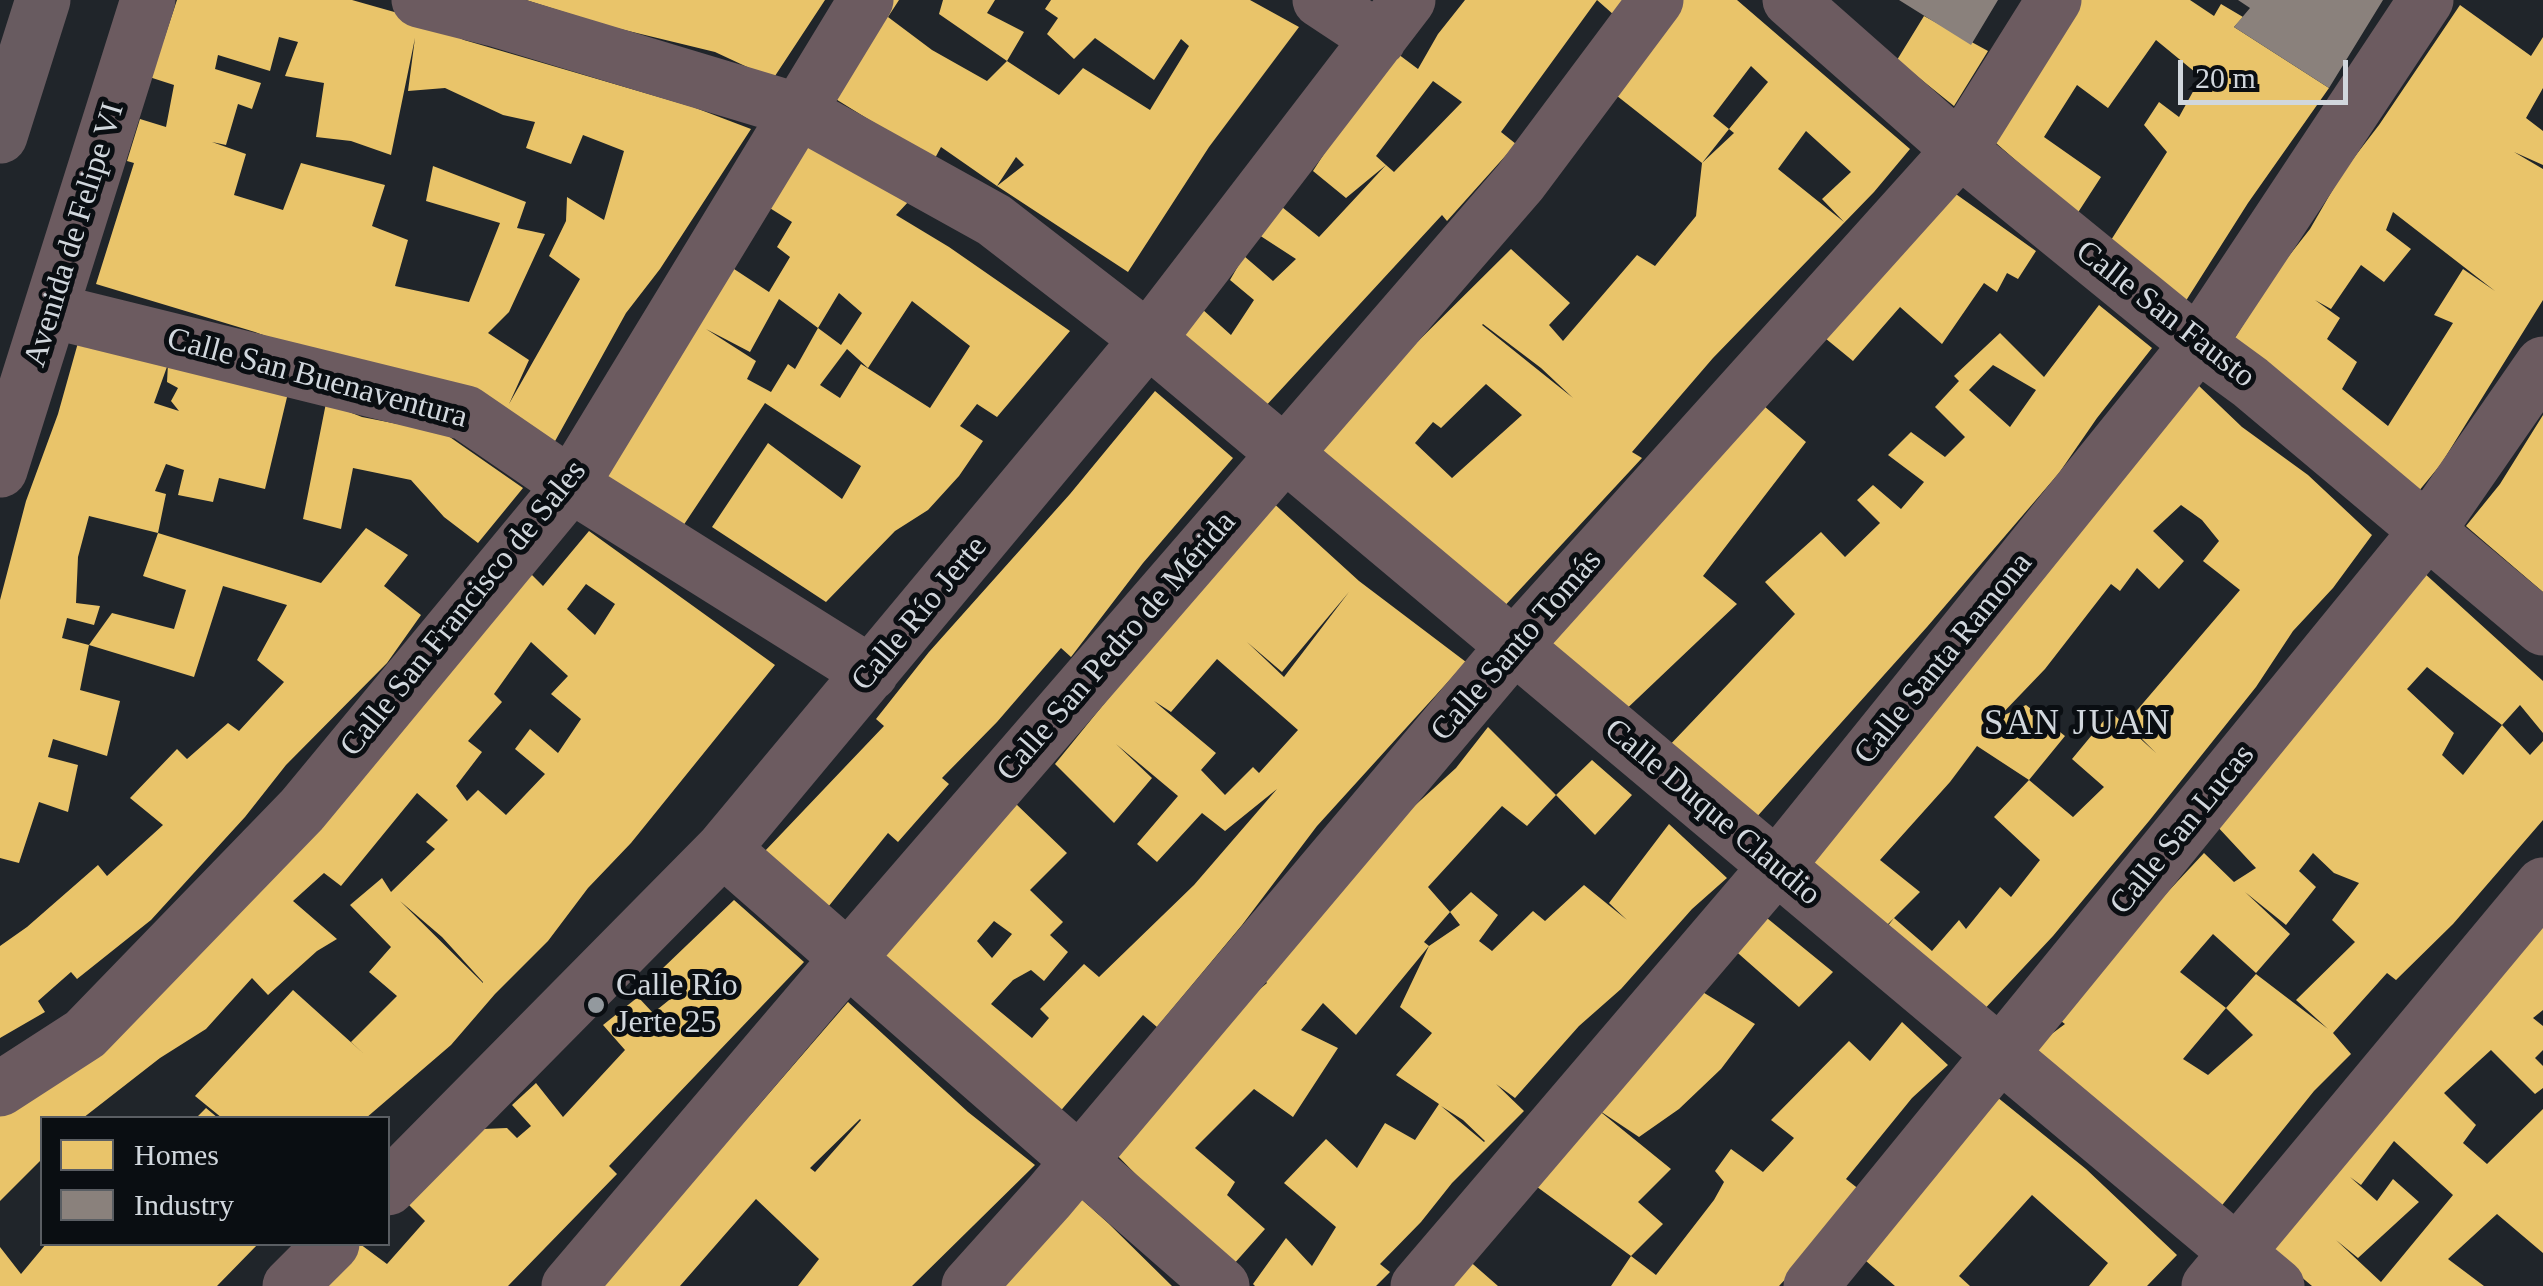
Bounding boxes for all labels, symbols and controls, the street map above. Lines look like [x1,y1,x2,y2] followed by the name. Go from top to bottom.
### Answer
[2183,40,2353,102] scale bar
[2195,61,2256,94] text: 20 m
[17,98,133,372] street label: Avenida de Felipe VI
[2068,233,2262,397] street label: Calle San Fausto
[163,320,471,438] street label: Calle San Buenaventura
[333,453,595,765] street label: Calle San Francisco de Sales
[989,504,1245,790] street label: Calle San Pedro de Mérida
[844,529,996,699] street label: Calle Río Jerte
[1423,542,1611,750] street label: Calle Santo Tomás
[1847,545,2041,773] street label: Calle Santa Ramona
[1984,704,2172,746] district label: SAN JUAN
[1596,711,1828,915] street label: Calle Duque Claudio
[2103,737,2263,923] street label: Calle San Lucas
[616,968,738,1043] place label: Calle Río Jerte 25
[585,994,607,1016] marker: Calle Río Jerte 25
[40,1116,390,1246] legend
[134,1138,219,1171] text: Homes
[134,1188,234,1221] text: Industry

